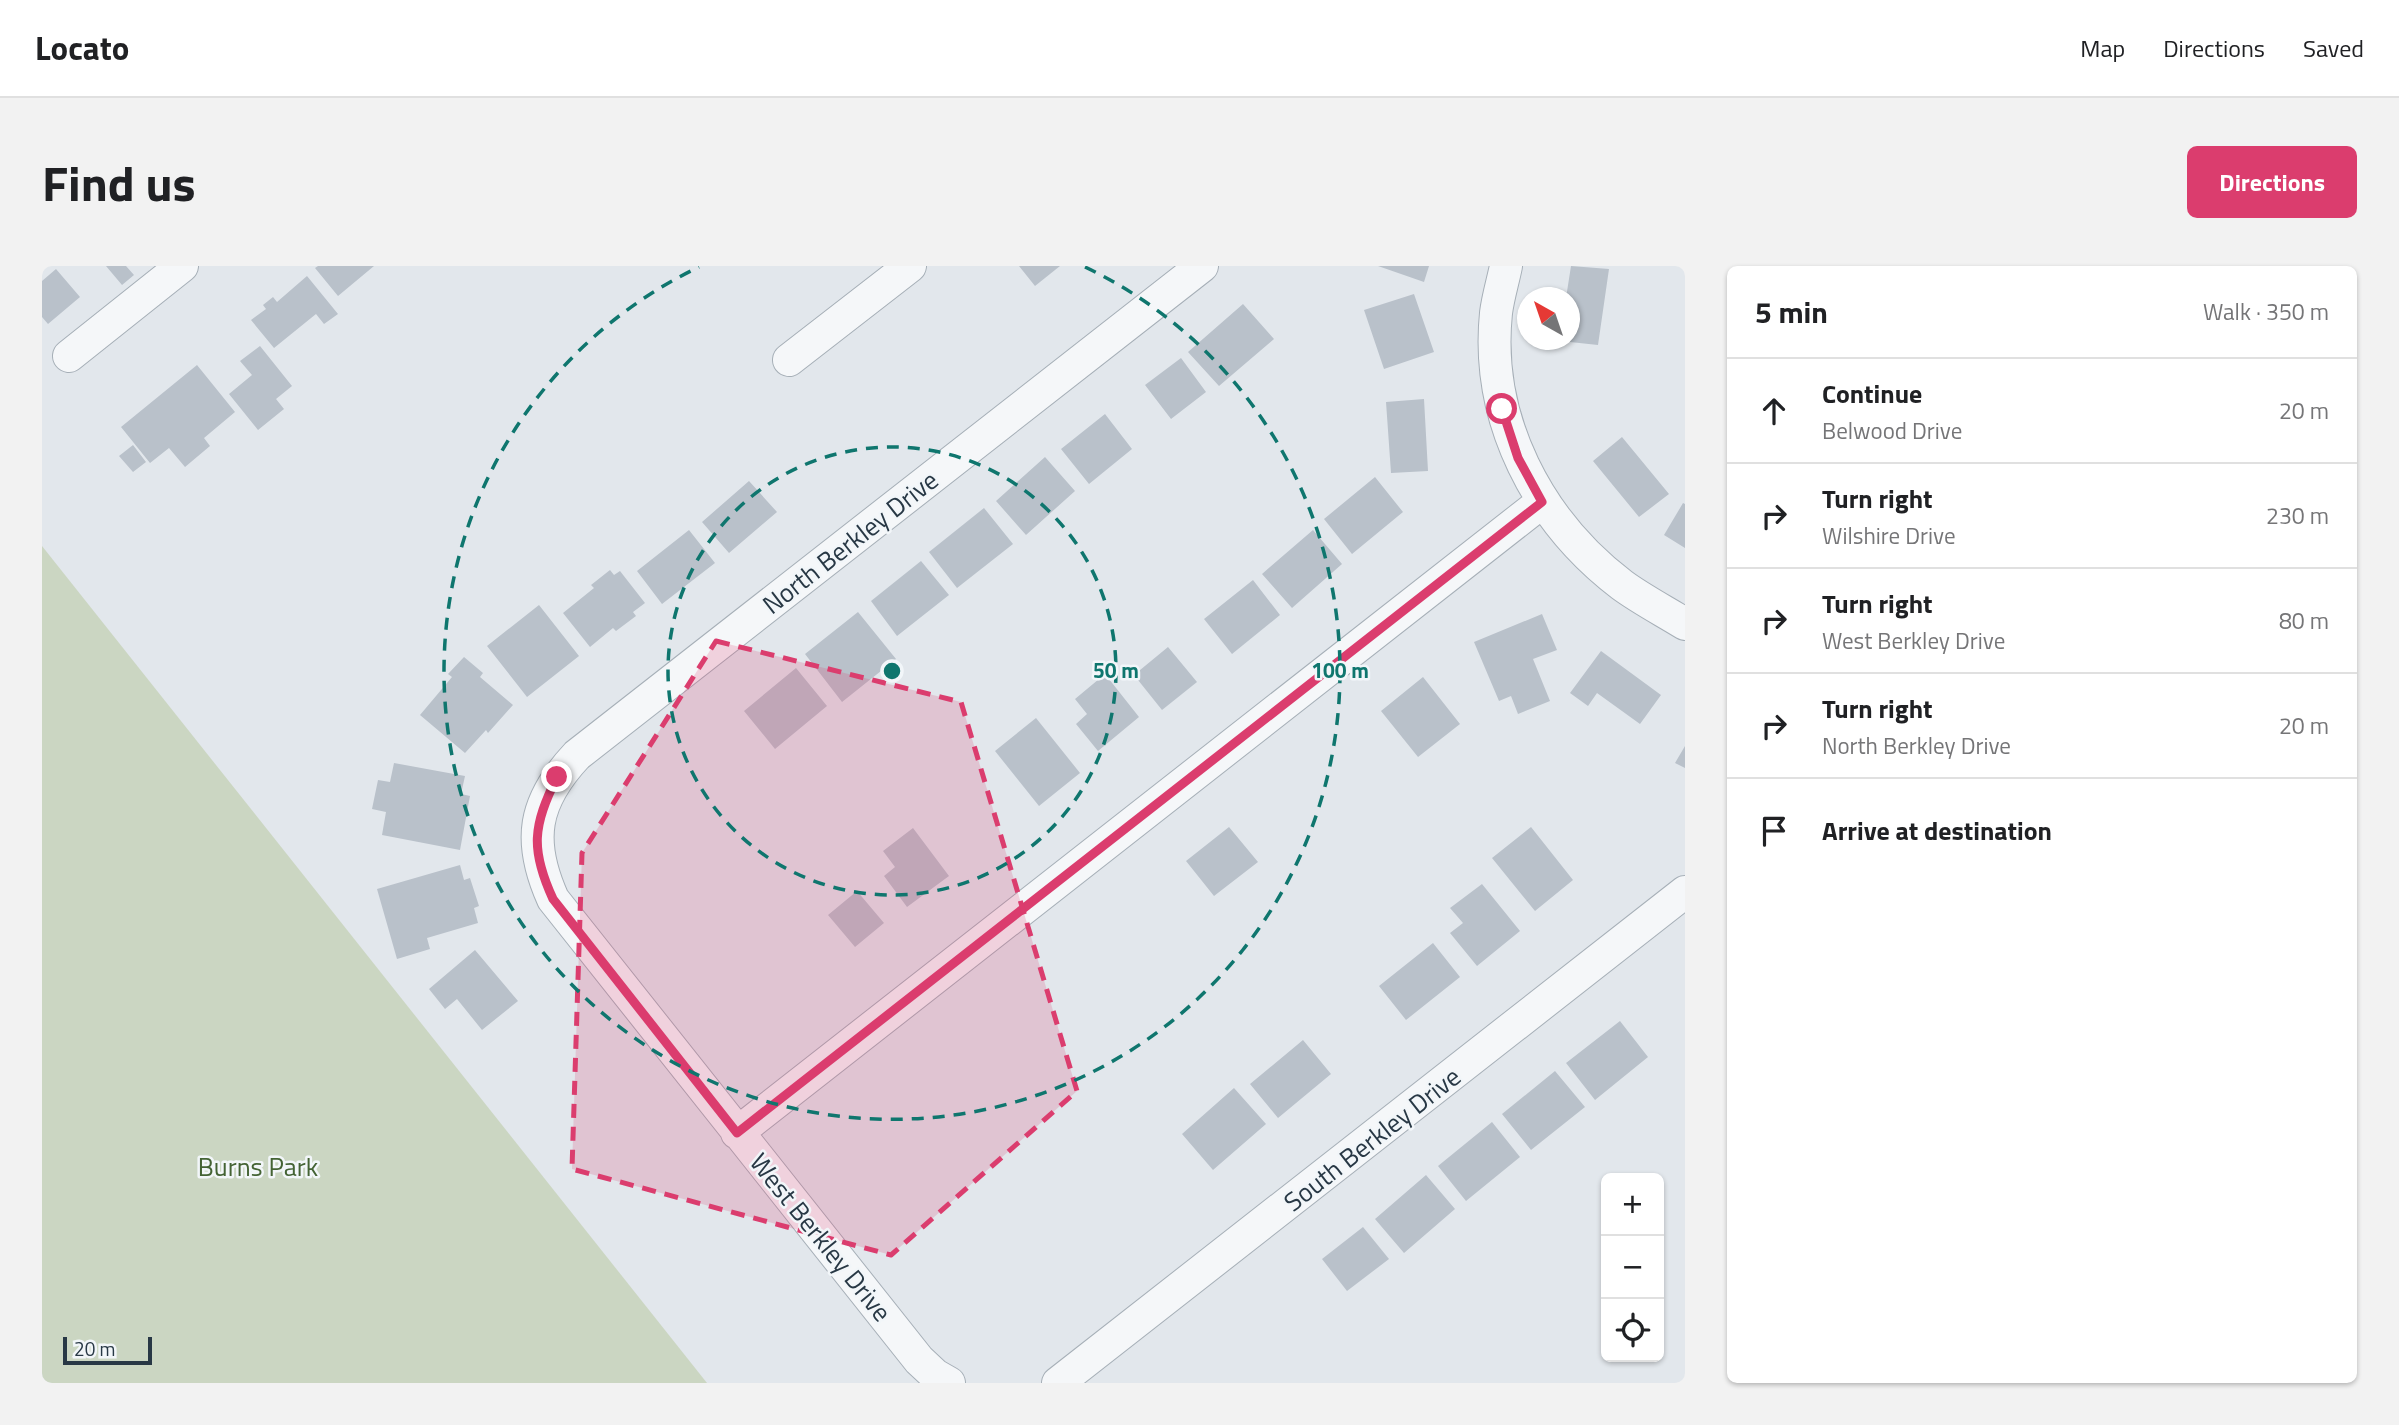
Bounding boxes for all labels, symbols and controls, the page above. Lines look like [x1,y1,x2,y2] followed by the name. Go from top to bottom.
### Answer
[35,23,129,73] text: Locato
[2080,30,2125,66] text: Map
[2163,30,2265,66] text: Directions
[2303,30,2364,66] text: Saved
[42,145,196,220] text: Find us
[2187,146,2357,218] button: Directions
[1517,287,1580,350] north arrow
[1755,289,1828,335] text: 5 min
[2203,294,2329,329] text: Walk · 350 m
[1822,374,1922,413] text: Continue
[1755,392,1793,430] icon: ahead
[1486,393,1517,424] route start
[2279,393,2329,428] text: 20 m
[1822,413,1962,448] text: Belwood Drive
[754,461,946,623] street label: North Berkley Drive
[1822,479,1933,518] text: Turn right
[1755,497,1793,535] icon: right
[2266,498,2329,533] text: 230 m
[1822,518,1956,553] text: Wilshire Drive
[1822,584,1933,623] text: Turn right
[1755,602,1793,640] icon: right
[2279,603,2329,638] text: 80 m
[1822,623,2005,658] text: West Berkley Drive
[1093,654,1139,686] text: 50 m
[1311,654,1369,686] text: 100 m
[880,659,904,683] centre of rings
[1822,689,1933,728] text: Turn right
[1755,707,1793,745] icon: right
[2279,708,2329,743] text: 20 m
[1822,728,2011,763] text: North Berkley Drive
[541,761,572,792] route end
[1822,811,2052,850] text: Arrive at destination
[1755,812,1793,850] icon: arrive
[1275,1057,1469,1221] street label: South Berkley Drive
[741,1144,901,1330] street label: West Berkley Drive
[198,1147,318,1186] park label: Burns Park
[1601,1173,1664,1362] map controls
[1601,1173,1664,1236] button: +
[1601,1236,1664,1299] button: −
[1601,1299,1664,1362] button: locate
[63,1334,152,1366] scale bar
[74,1334,115,1363] text: 20 m

